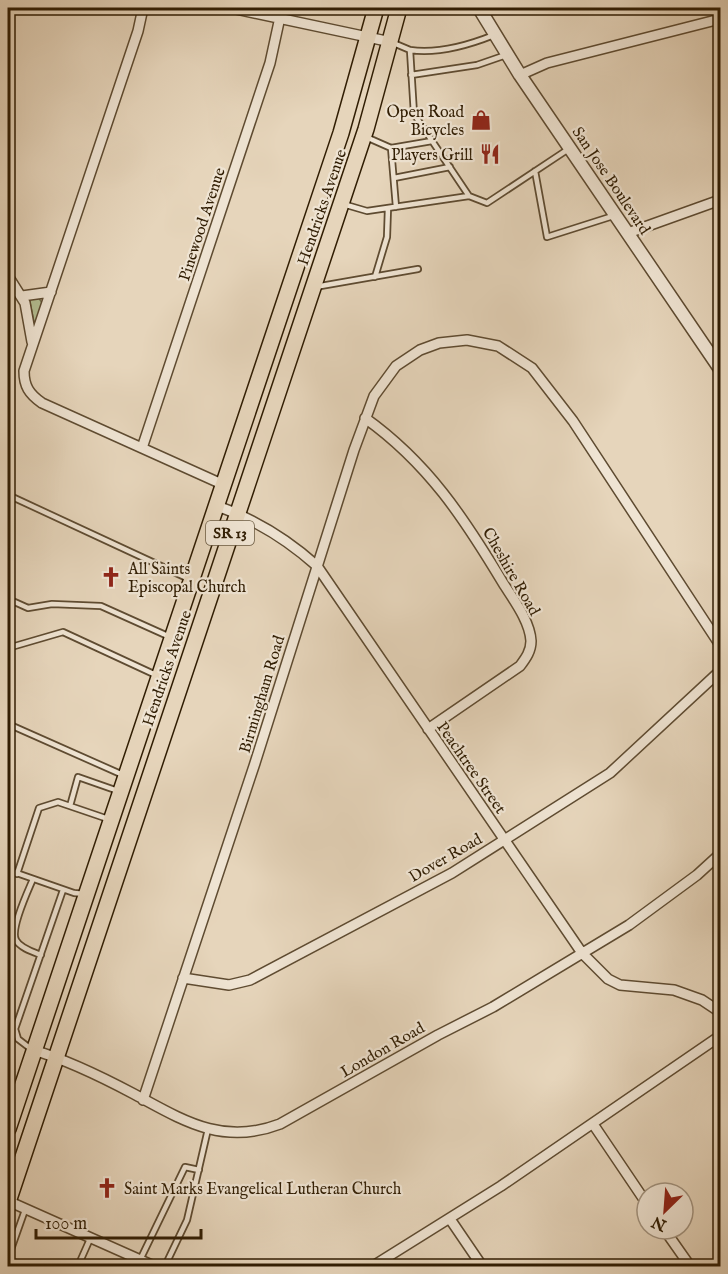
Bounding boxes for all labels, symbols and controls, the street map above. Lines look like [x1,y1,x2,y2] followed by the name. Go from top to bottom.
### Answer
[387,103,464,141] place label: Open Road Bicycles
[469,108,493,132] shop icon: Open Road Bicycles
[567,123,654,239] street label: San Jose Boulevard
[478,142,502,166] restaurant icon: Players Grill
[391,146,474,166] place label: Players Grill
[294,147,352,268] street label: Hendricks Avenue
[175,165,231,284] street label: Pinewood Avenue
[206,521,254,545] road number: SR 13
[477,524,544,620] street label: Cheshire Road
[127,560,246,598] place label: All Saints Episcopal Church
[99,565,123,589] church icon: All Saints Episcopal Church
[139,608,197,729] street label: Hendricks Avenue
[236,633,290,756] street label: Birmingham Road
[431,718,510,819] street label: Peachtree Street
[406,830,487,888] street label: Dover Road
[337,1018,429,1083] street label: London Road
[95,1176,119,1200] church icon: Saint Marks Evangelical Lutheran Church
[124,1180,402,1200] place label: Saint Marks Evangelical Lutheran Church
[635,1181,695,1241] north arrow
[36,1202,201,1240] scale bar
[649,1211,671,1235] text: N
[45,1213,87,1236] text: 100 m

